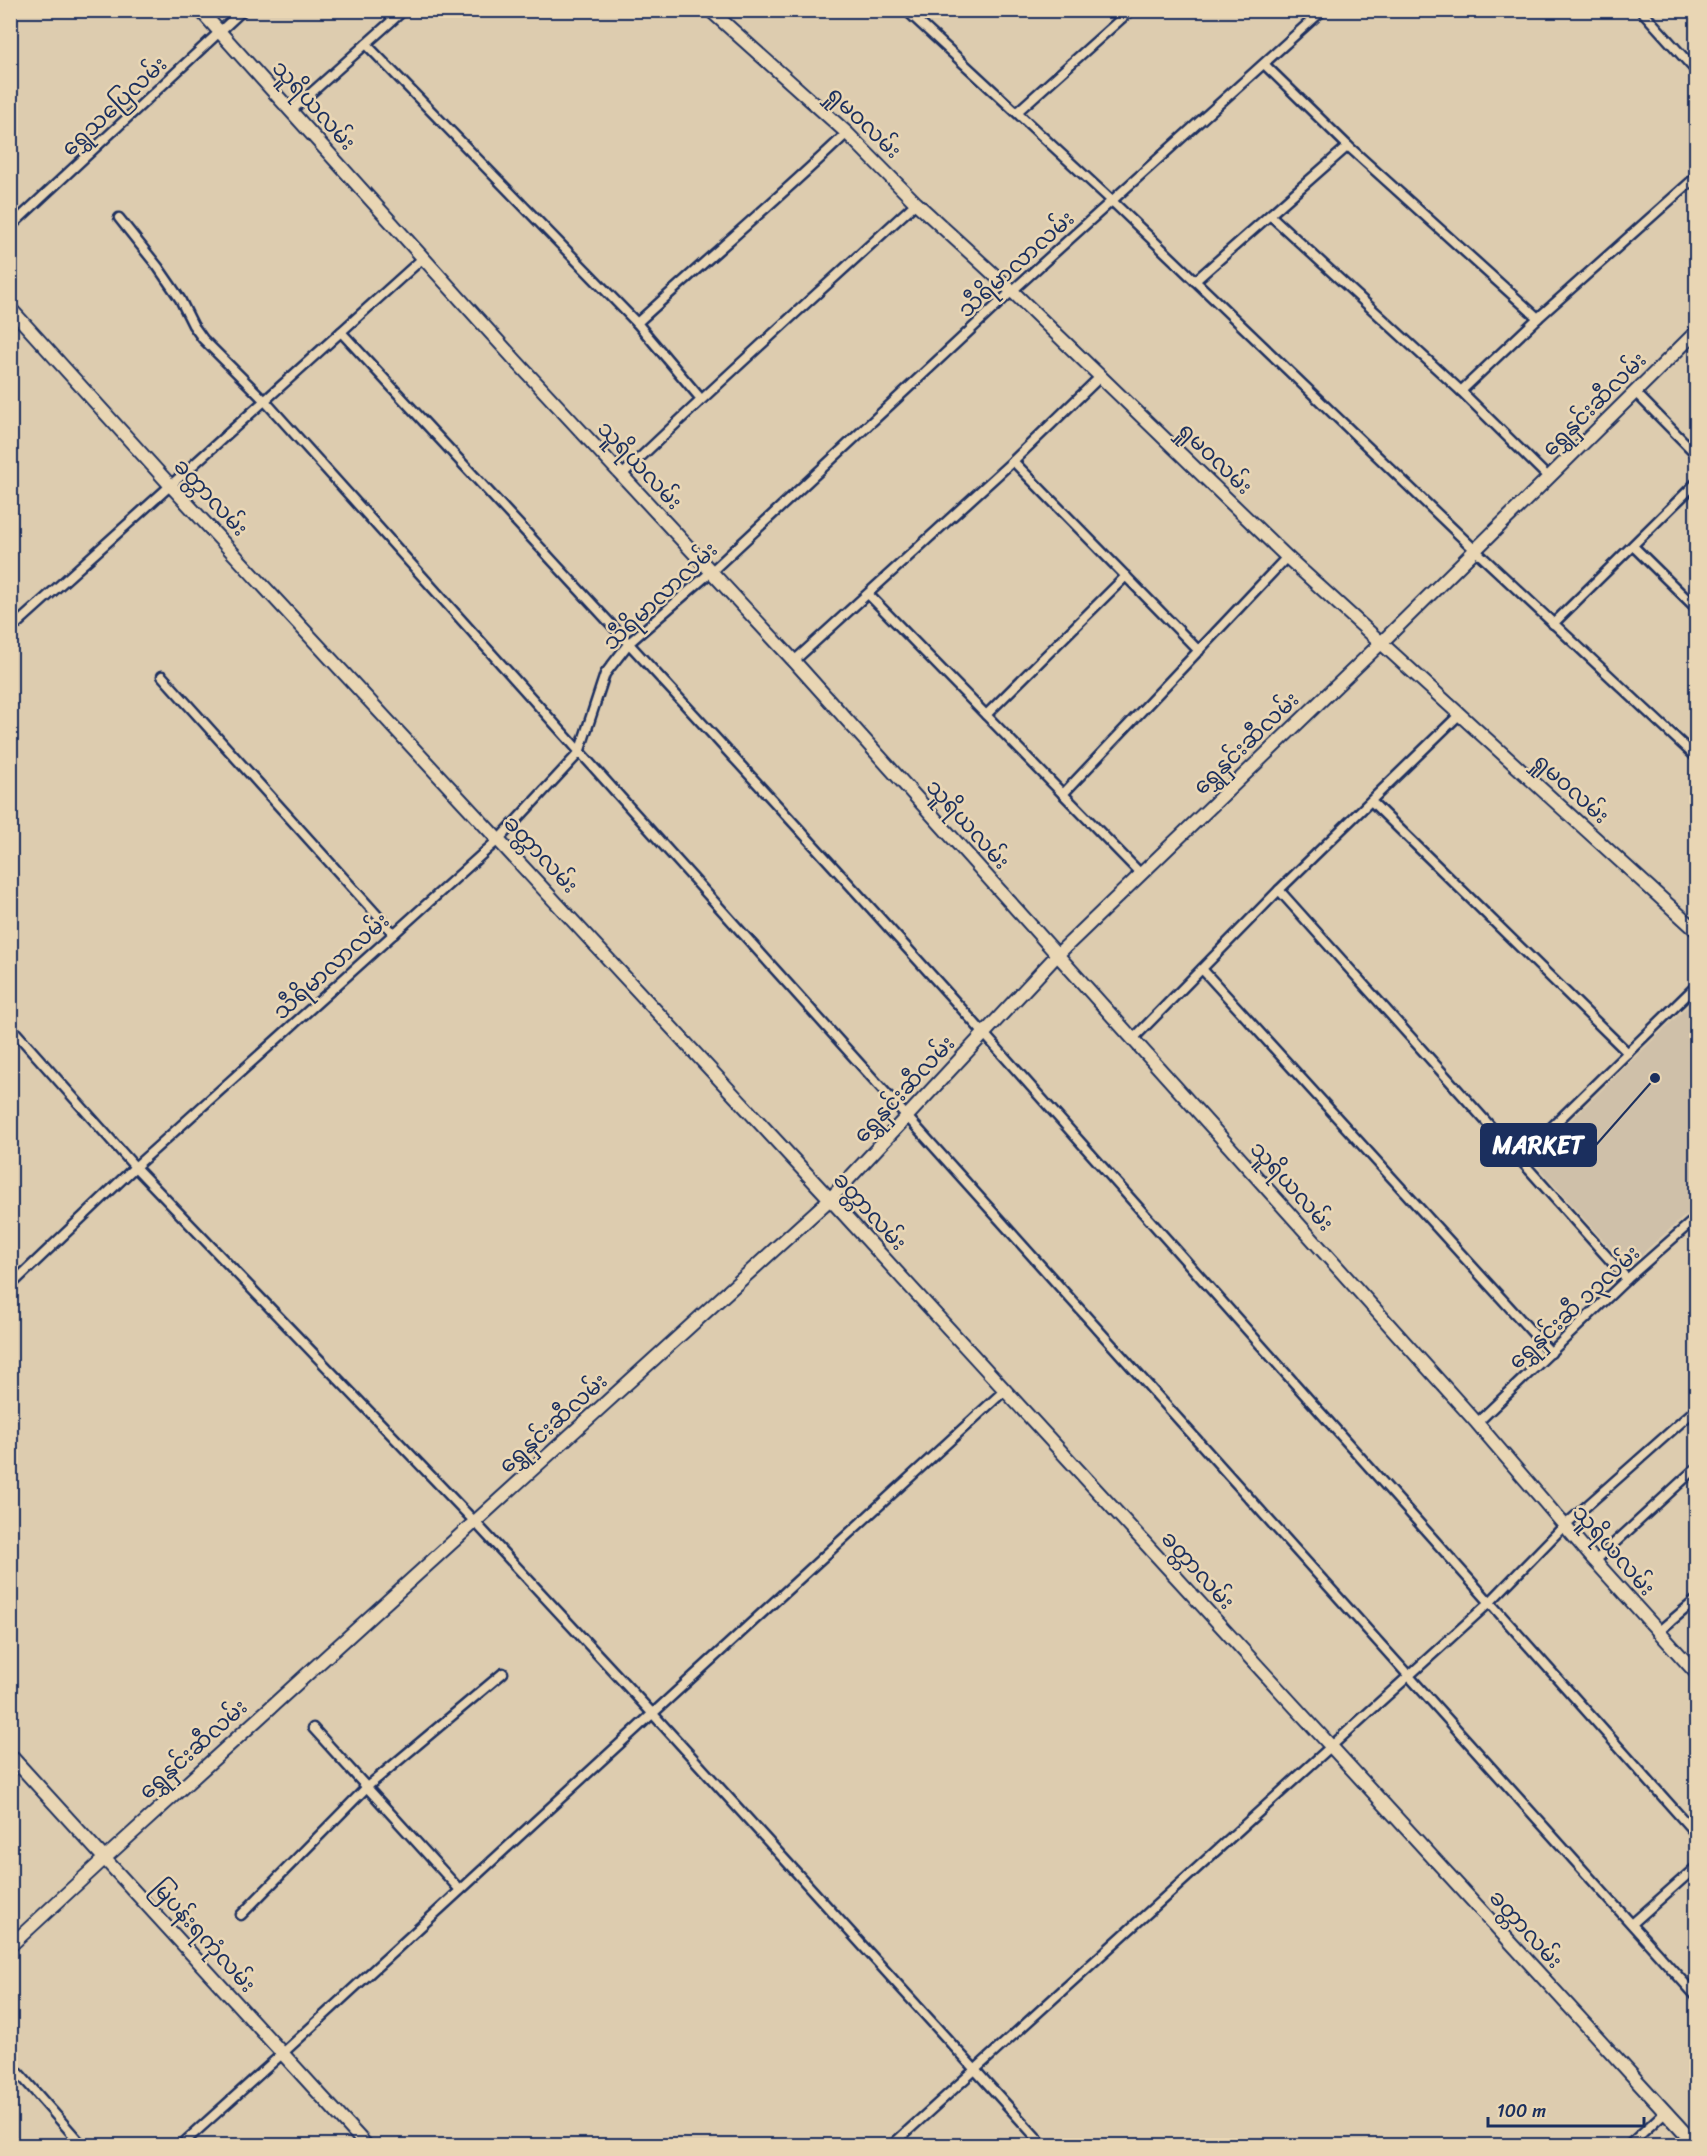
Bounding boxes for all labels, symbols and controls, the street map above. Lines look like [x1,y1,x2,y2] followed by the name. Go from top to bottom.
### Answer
[52,46,176,166] street label: ရွှေသပြေလမ်း
[262,50,366,160] street label: သူရိယလမ်း
[817,75,911,169] street label: ရှုမဝလမ်း
[948,200,1084,328] street label: သီရိမာလာလမ်း
[1532,342,1656,466] street label: ရွှေနှင်းဆီလမ်း
[588,411,692,519] street label: သူရိယလမ်း
[1168,411,1262,505] street label: ရှုမဝလမ်း
[164,448,258,546] street label: ခတ္တာလမ်း
[593,532,727,660] street label: သီရိမာလာလမ်း
[1183,682,1309,804] street label: ရွှေနှင်းဆီလမ်း
[1523,742,1619,834] street label: ရှုမဝလမ်း
[916,769,1020,879] street label: သူရိယလမ်း
[494,805,588,903] street label: ခတ္တာလမ်း
[263,902,399,1030] street label: သီရိမာလာလမ်း
[843,1026,965,1152] street label: ရွှေနှင်းဆီလမ်း
[1481,1124,1596,1166] callout: MARKET
[1491,1124,1585,1166] text: MARKET
[1240,1131,1344,1241] street label: သူရိယလမ်း
[823,1162,917,1260] street label: ခတ္တာလမ်း
[1499,1235,1649,1379] street label: ရွှေနှင်းဆီ ၁၃လမ်း
[489,1363,617,1483] street label: ရွှေနှင်းဆီလမ်း
[1563,1495,1665,1605] street label: သူရိယလမ်း
[1151,1521,1245,1619] street label: ခတ္တာလမ်း
[129,1689,257,1809] street label: ရွှေနှင်းဆီလမ်း
[142,1870,266,2002] street label: မြပန်းရကုံလမ်း
[1479,1880,1573,1978] street label: ခတ္တာလမ်း
[1488,2090,1644,2128] scale bar
[1497,2095,1546,2127] text: 100 m

